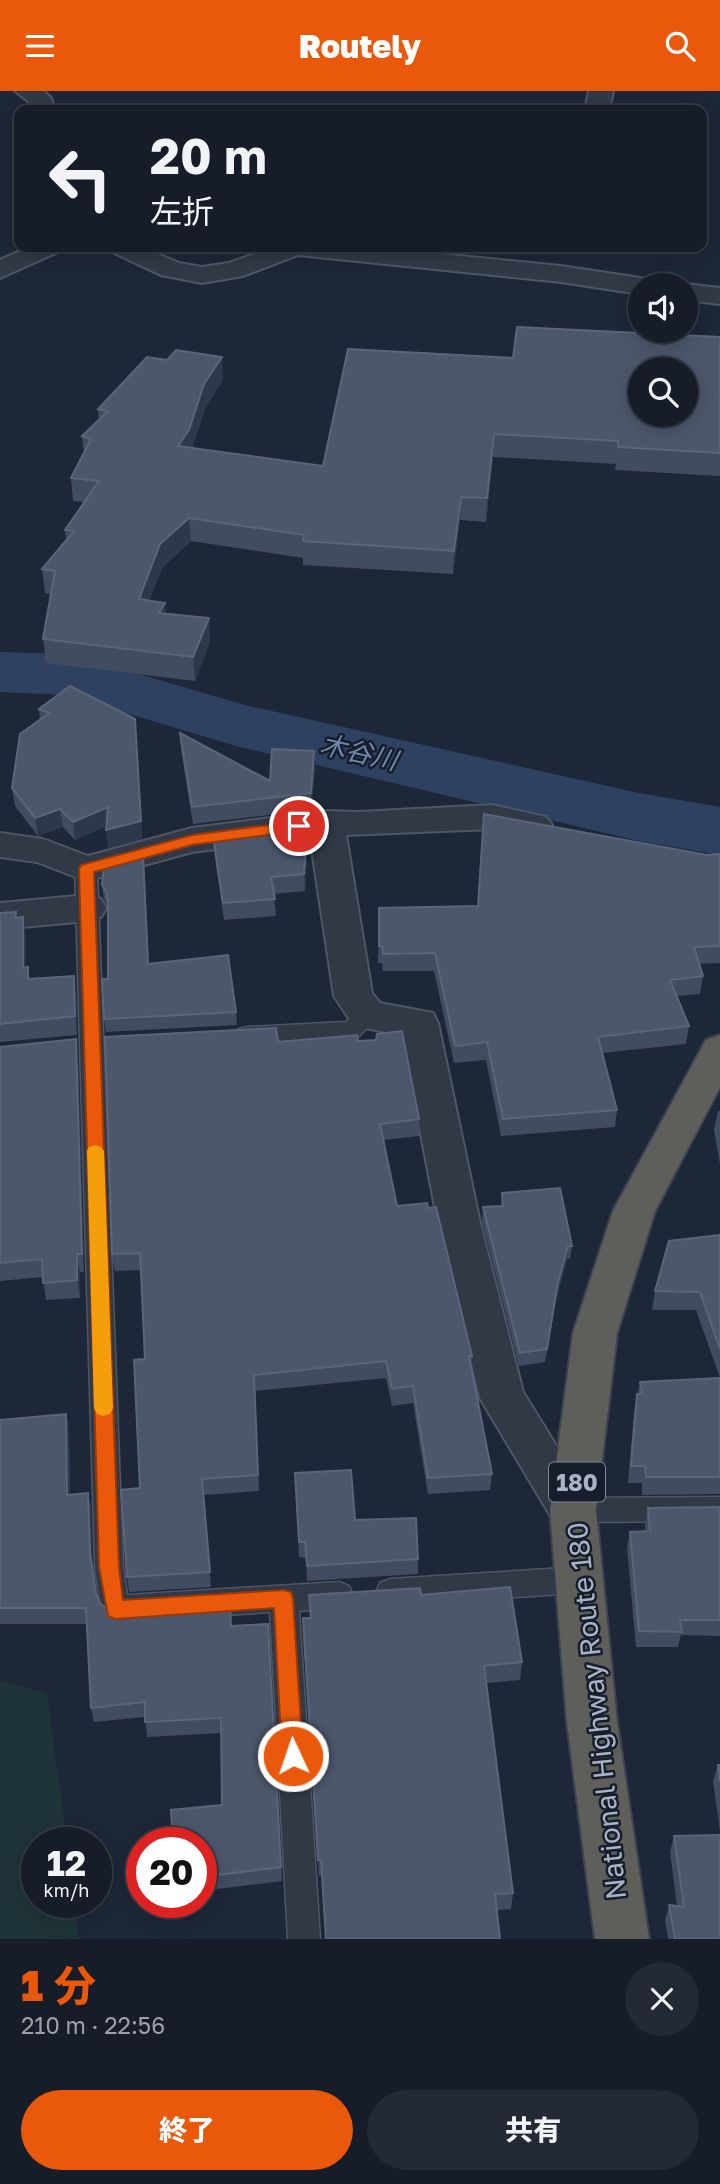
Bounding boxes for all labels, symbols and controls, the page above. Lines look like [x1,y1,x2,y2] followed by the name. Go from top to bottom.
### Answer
[21,27,59,65] icon: menu
[299,27,421,65] text: Routely
[661,27,699,65] icon: search
[150,126,267,185] text: 20 m
[35,133,126,224] icon: left
[150,192,214,230] text: 左折
[628,273,698,427] map controls
[628,273,698,343] button: sound
[628,357,698,427] button: search
[318,728,403,777] water label: 木谷川
[269,796,329,856] pin
[280,807,318,845] icon: arrive
[549,1463,605,1501] road number: 180
[560,1521,632,1901] street label: National Highway Route 180
[256,1719,330,1793] position arrow
[126,1827,217,1918] speed limit sign: 20
[47,1842,86,1884] text: 12
[44,1879,89,1901] text: km/h
[21,1960,96,2010] text: 1 分
[625,1962,699,2036] button: close
[21,2011,165,2039] text: 210 m · 22:56
[21,2090,353,2170] button: 終了
[367,2090,699,2170] button: 共有

